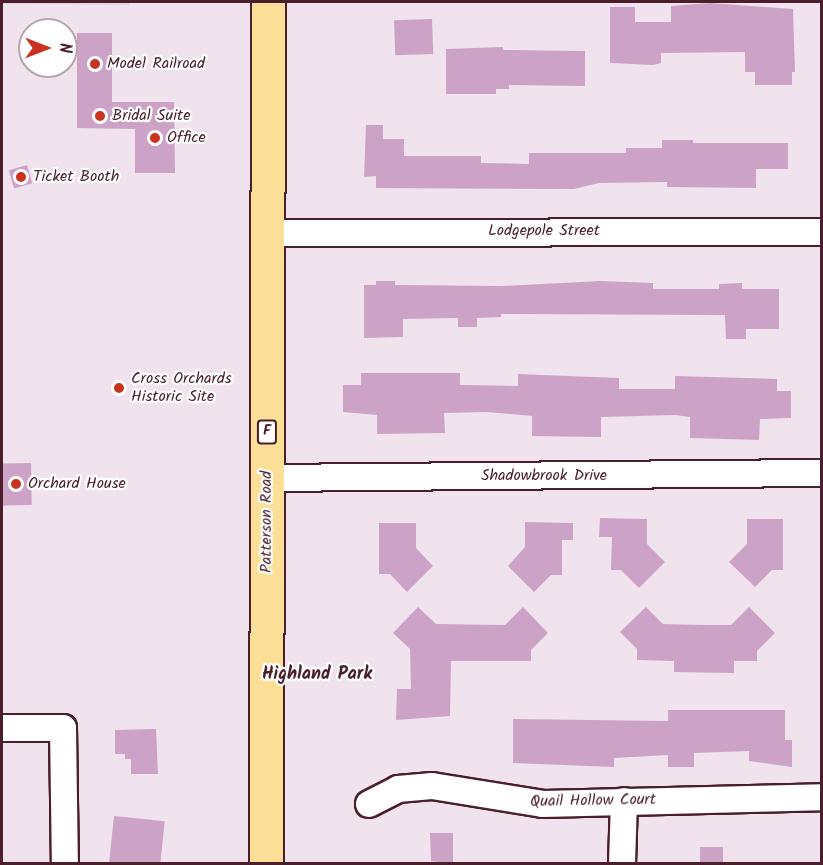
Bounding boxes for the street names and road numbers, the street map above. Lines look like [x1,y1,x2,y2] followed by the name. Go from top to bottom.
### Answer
[488,221,600,241] street label: Lodgepole Street
[256,420,278,444] road number: F
[481,466,607,486] street label: Shadowbrook Drive
[257,471,277,573] street label: Patterson Road
[530,790,656,812] street label: Quail Hollow Court

